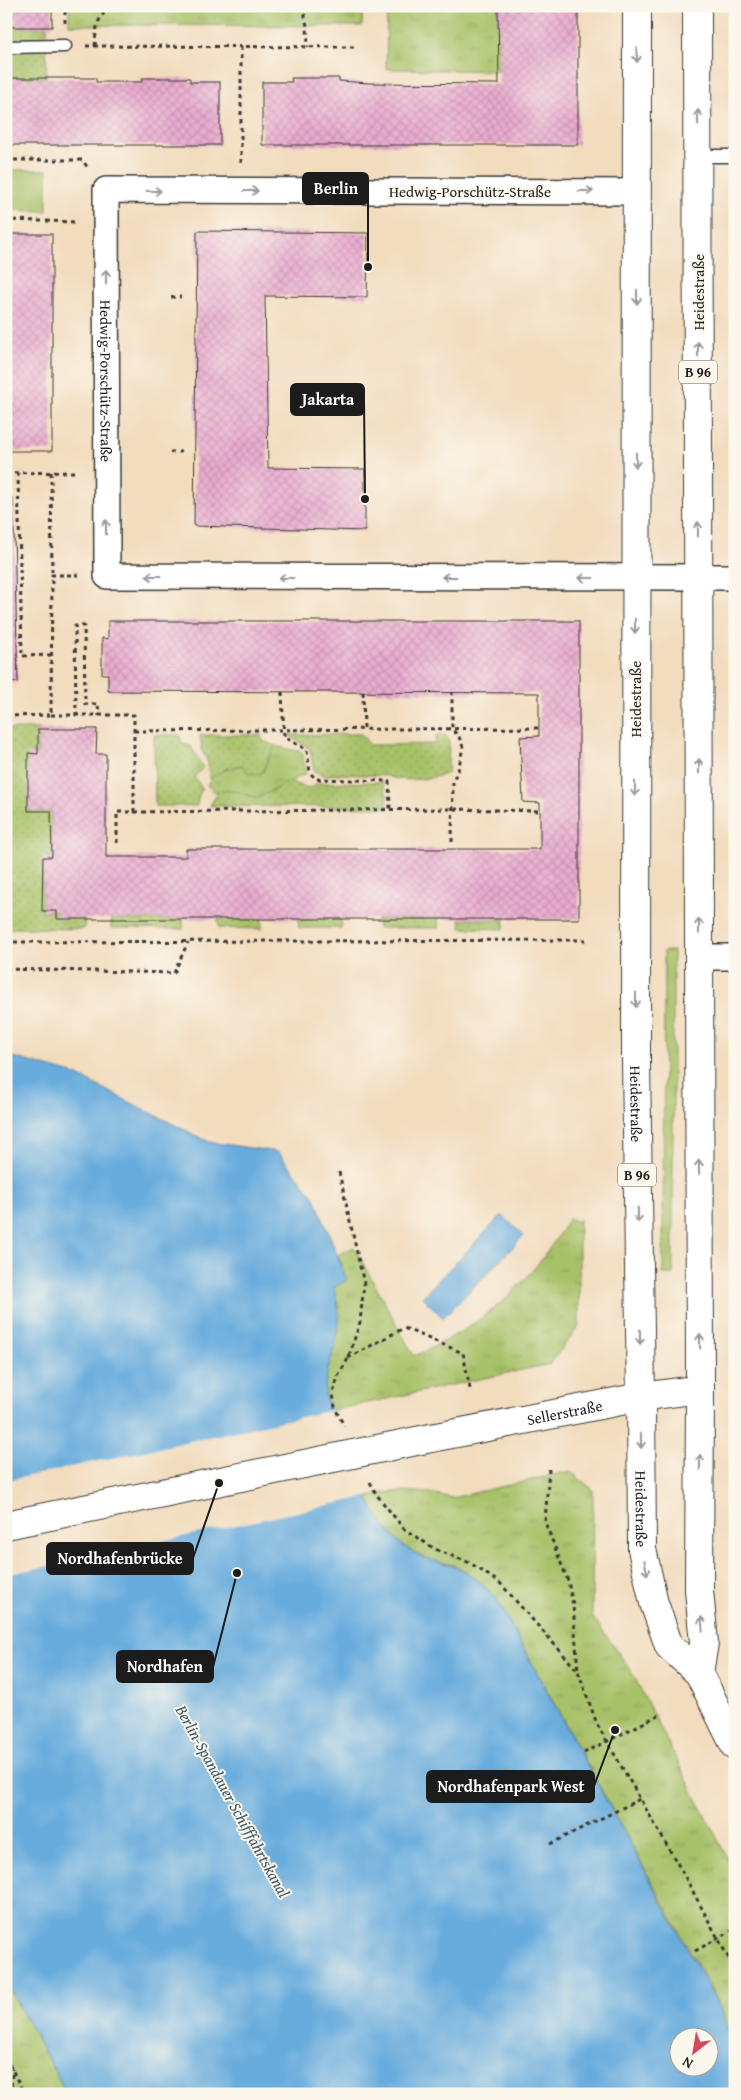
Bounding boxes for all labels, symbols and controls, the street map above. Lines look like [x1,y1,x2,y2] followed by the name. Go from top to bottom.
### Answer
[632,46,642,63] one-way arrow
[693,109,703,125] one-way arrow
[303,173,368,204] callout: Berlin
[314,176,359,200] text: Berlin
[389,181,551,202] street label: Hedwig-Porschütz-Straße
[146,186,162,196] one-way arrow
[243,186,259,196] one-way arrow
[578,186,594,196] one-way arrow
[688,254,709,330] street label: Heidestraße
[101,269,111,286] one-way arrow
[632,288,642,305] one-way arrow
[96,300,117,462] street label: Hedwig-Porschütz-Straße
[693,341,703,358] one-way arrow
[679,361,717,384] road number: B 96
[291,384,364,415] callout: Jakarta
[299,387,355,411] text: Jakarta
[631,451,641,467] one-way arrow
[101,519,111,536] one-way arrow
[693,521,703,538] one-way arrow
[146,571,162,581] one-way arrow
[279,573,295,583] one-way arrow
[441,573,457,582] one-way arrow
[579,573,595,583] one-way arrow
[630,618,640,634] one-way arrow
[625,661,646,737] street label: Heidestraße
[694,758,704,774] one-way arrow
[630,780,640,797] one-way arrow
[694,918,704,934] one-way arrow
[631,992,641,1008] one-way arrow
[626,1066,648,1142] street label: Heidestraße
[694,1159,704,1176] one-way arrow
[618,1164,656,1186] road number: B 96
[633,1206,643,1223] one-way arrow
[635,1328,645,1345] one-way arrow
[695,1333,705,1349] one-way arrow
[525,1394,604,1430] street label: Sellerstraße
[636,1432,646,1449] one-way arrow
[695,1454,705,1470] one-way arrow
[631,1471,652,1547] street label: Heidestraße
[47,1543,193,1574] callout: Nordhafenbrücke
[57,1546,183,1570] text: Nordhafenbrücke
[642,1560,651,1576] one-way arrow
[698,1617,707,1633] one-way arrow
[117,1651,213,1682] callout: Nordhafen
[127,1654,204,1678] text: Nordhafen
[169,1700,296,1902] water label: Berlin-Spandauer Schifffahrtskanal
[427,1771,594,1802] callout: Nordhafenpark West
[437,1774,585,1798] text: Nordhafenpark West
[668,2028,718,2078] north arrow
[678,2052,696,2074] text: N

